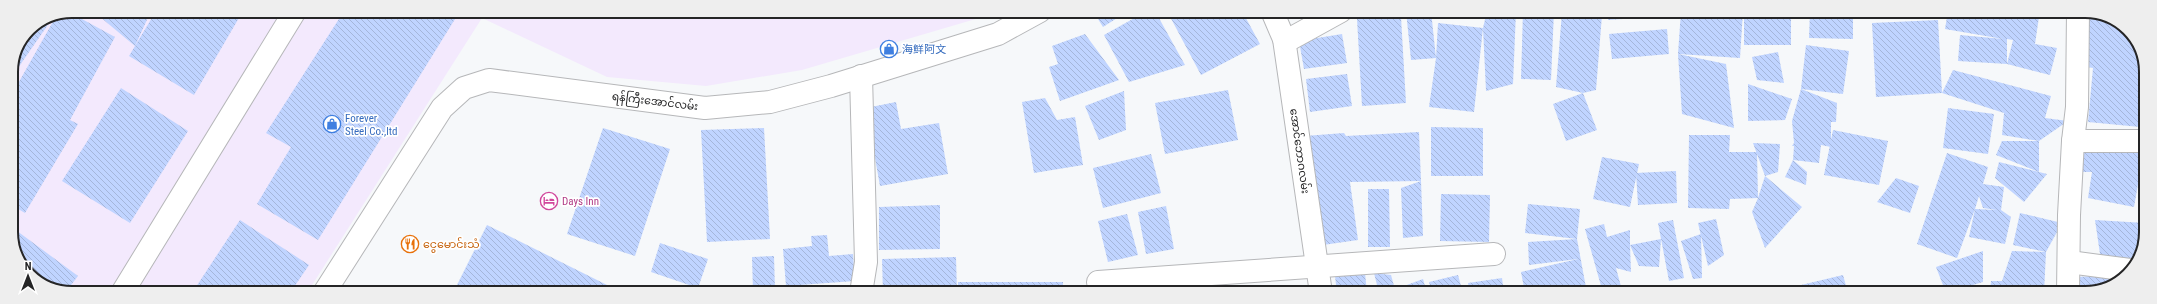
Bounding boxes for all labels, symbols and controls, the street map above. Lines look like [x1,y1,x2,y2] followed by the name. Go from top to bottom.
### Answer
[879,39,899,59] shop icon: 海鲜阿文
[902,43,946,56] place label: 海鲜阿文
[611,89,699,115] street label: ရန်ကြီးအောင်လမ်း
[1287,108,1313,195] street label: အောင်ဘောဂလမ်း
[345,112,397,138] place label: Forever Steel Co.,ltd
[322,114,342,134] shop icon: Forever Steel Co.,ltd
[539,191,559,211] hotel icon: Days Inn
[562,195,599,208] place label: Days Inn
[400,234,420,254] restaurant icon: ငွေမောင်းသံ
[423,237,480,253] place label: ငွေမောင်းသံ
[8,256,48,296] north arrow
[25,260,32,273] text: N

